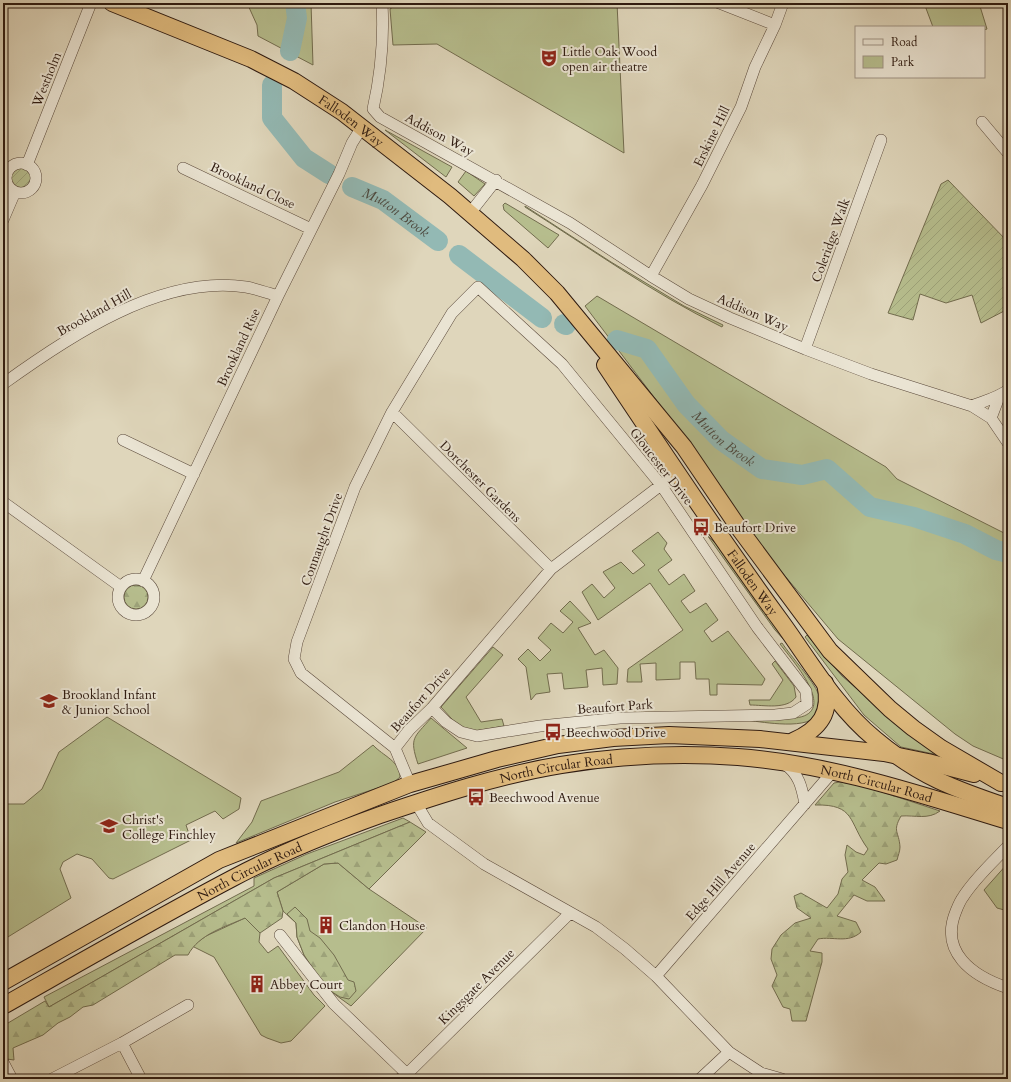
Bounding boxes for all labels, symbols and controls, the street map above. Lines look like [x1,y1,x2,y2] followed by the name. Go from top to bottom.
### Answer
[855,26,985,78] legend
[891,34,918,50] text: Road
[562,43,657,76] place label: Little Oak Wood open air theatre
[539,48,559,68] theatre icon: Little Oak Wood open air theatre
[27,49,66,110] street label: Westholm
[891,54,915,70] text: Park
[315,91,388,151] street label: Falloden Way
[689,102,735,170] street label: Erskine Hill
[402,109,477,161] street label: Addison Way
[207,158,298,214] street label: Brookland Close
[359,183,434,242] water label: Mutton Brook
[807,196,855,285] street label: Coleridge Walk
[54,285,136,341] street label: Brookland Hill
[714,290,791,336] street label: Addison Way
[213,305,265,389] street label: Brookland Rise
[687,407,759,471] water label: Mutton Brook
[625,424,697,509] street label: Gloucester Drive
[435,437,525,527] street label: Dorchester Gardens
[297,490,347,588] street label: Connaught Drive
[691,517,711,537] bus stop icon: Beaufort Drive
[714,519,796,537] place label: Beaufort Drive
[723,546,782,620] street label: Falloden Way
[387,663,455,736] street label: Beaufort Drive
[62,686,156,719] place label: Brookland Infant & Junior School
[39,691,59,711] school or university icon: Brookland Infant & Junior School
[577,695,654,719] street label: Beaufort Park
[543,722,563,742] bus stop icon: Beechwood Drive
[566,724,666,742] place label: Beechwood Drive
[498,751,614,788] street label: North Circular Road
[819,761,934,807] street label: North Circular Road
[466,787,486,807] bus stop icon: Beechwood Avenue
[489,789,600,807] place label: Beechwood Avenue
[122,811,216,844] place label: Christ's College Finchley
[99,816,119,836] school or university icon: Christ's College Finchley
[194,838,305,905] street label: North Circular Road
[682,839,760,925] street label: Edge Hill Avenue
[316,915,336,935] building icon: Clandon House
[339,917,425,935] place label: Clandon House
[435,945,519,1029] street label: Kingsgate Avenue
[247,974,267,994] building icon: Abbey Court
[270,976,342,994] place label: Abbey Court

